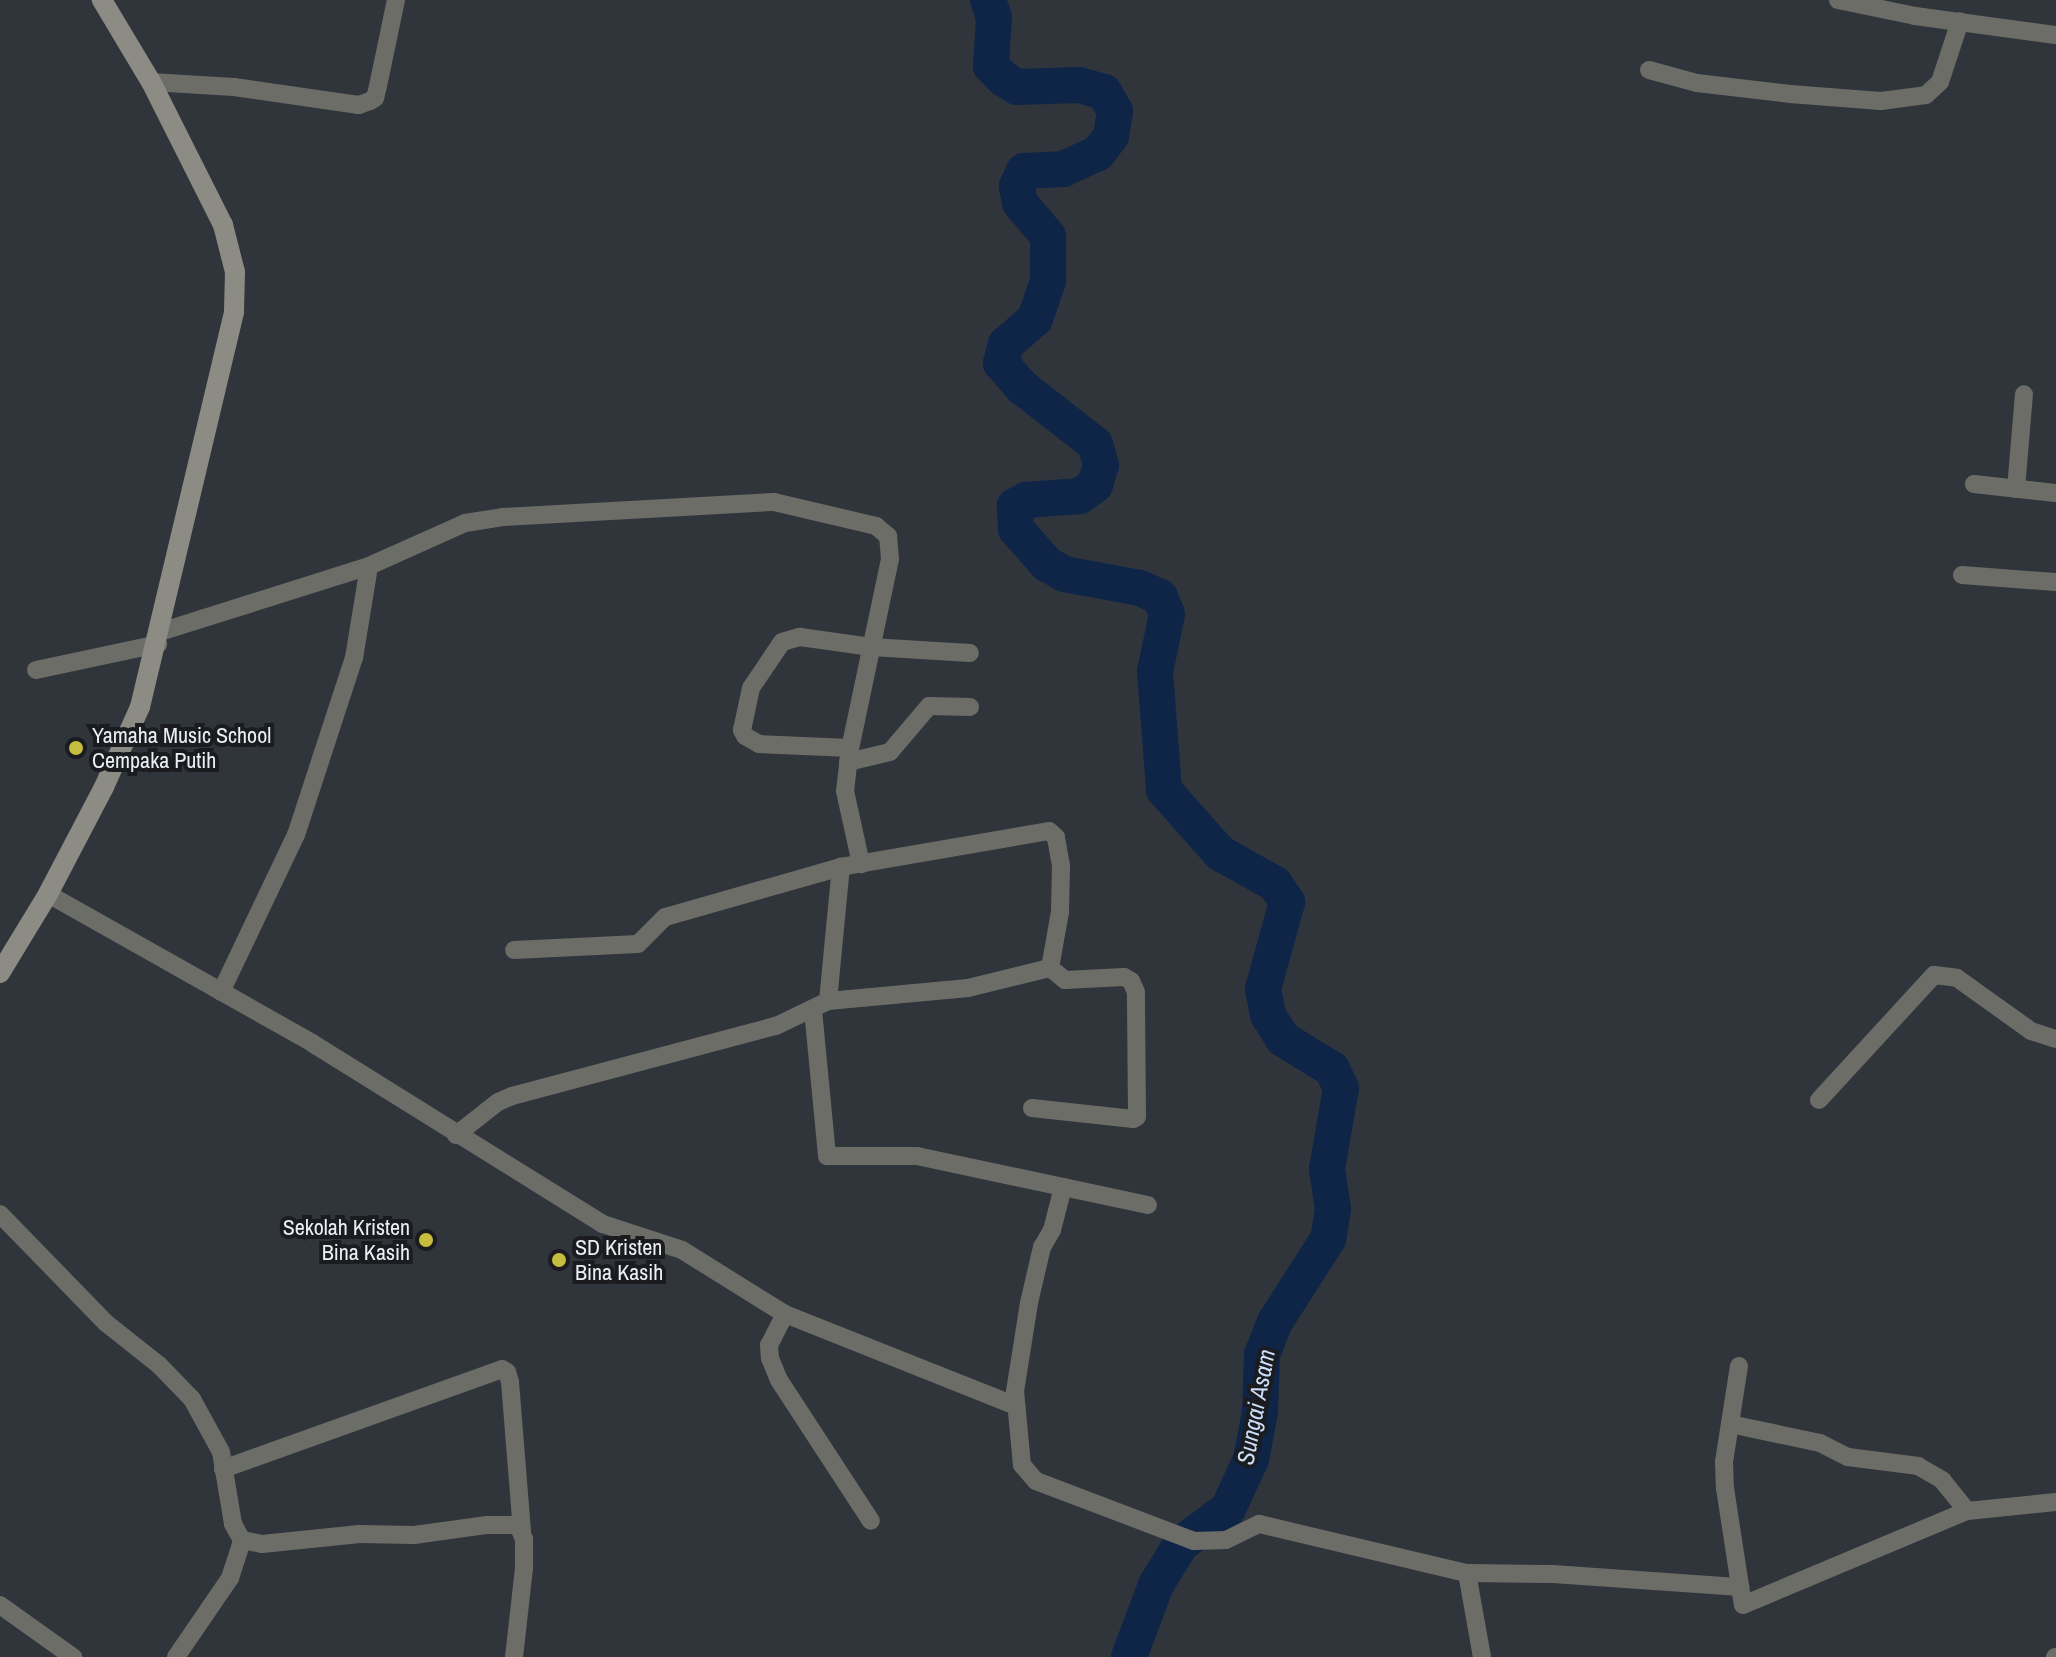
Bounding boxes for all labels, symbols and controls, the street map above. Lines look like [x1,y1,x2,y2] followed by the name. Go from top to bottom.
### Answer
[92,722,271,774] place label: Yamaha Music School Cempaka Putih
[67,739,85,757] marker: Yamaha Music School Cempaka Putih
[283,1214,410,1266] place label: Sekolah Kristen Bina Kasih
[417,1231,435,1249] marker: Sekolah Kristen Bina Kasih
[575,1234,663,1286] place label: SD Kristen Bina Kasih
[550,1251,568,1269] marker: SD Kristen Bina Kasih
[1231,1346,1281,1468] water label: Sungai Asam

